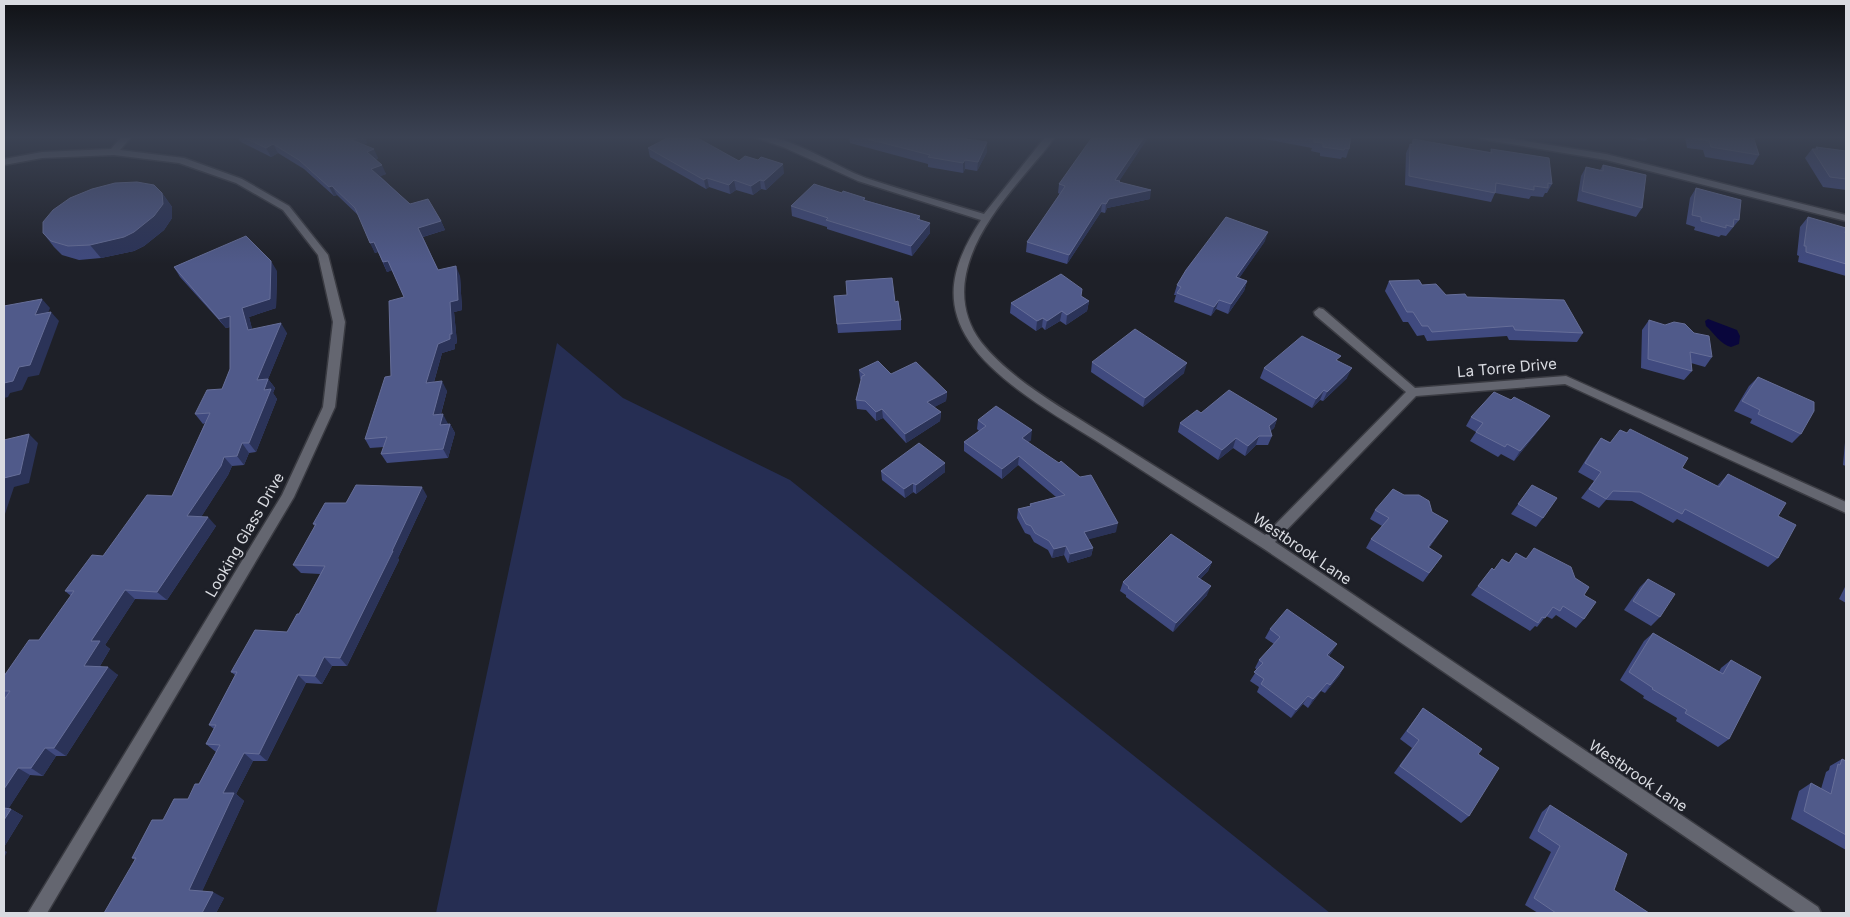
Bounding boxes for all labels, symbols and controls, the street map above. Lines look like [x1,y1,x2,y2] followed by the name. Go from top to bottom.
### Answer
[1456,354,1558,381] street label: La Torre Drive
[201,469,288,601] street label: Looking Glass Drive
[1249,509,1355,589] street label: Westbrook Lane
[1585,736,1691,816] street label: Westbrook Lane

